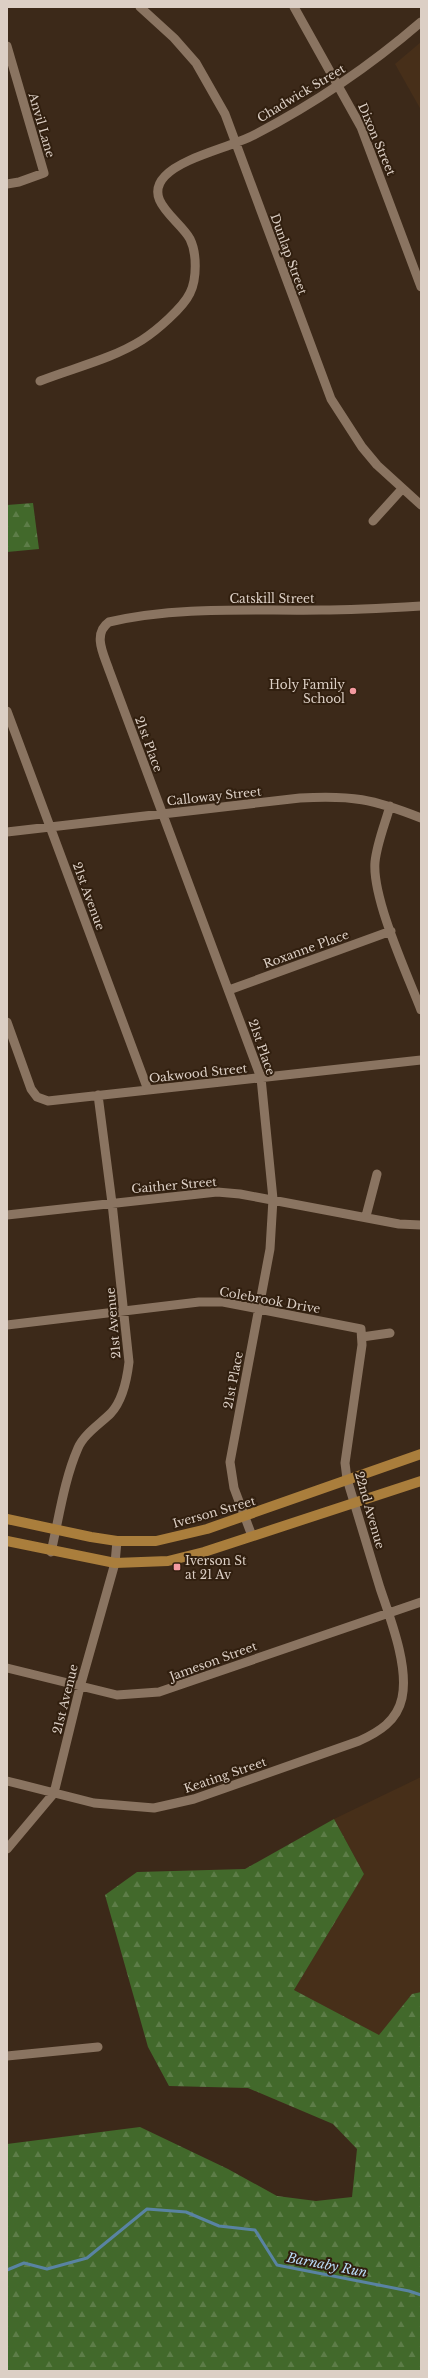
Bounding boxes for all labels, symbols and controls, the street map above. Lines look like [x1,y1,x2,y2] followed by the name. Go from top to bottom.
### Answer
[254,61,348,125] street label: Chadwick Street
[25,90,58,159] street label: Anvil Lane
[355,100,399,178] street label: Dixon Street
[267,211,311,297] street label: Dunlap Street
[229,591,315,606] street label: Catskill Street
[269,677,345,706] place label: Holy Family School
[348,686,358,696] marker: Holy Family School
[132,714,166,774] street label: 21st Place
[166,784,262,808] street label: Calloway Street
[70,860,108,932] street label: 21st Avenue
[261,927,351,971] street label: Roxanne Place
[245,1017,279,1077] street label: 21st Place
[148,1060,248,1086] street label: Oakwood Street
[131,1174,218,1196] street label: Gaither Street
[218,1284,322,1316] street label: Colebrook Drive
[102,1287,124,1359] street label: 21st Avenue
[220,1350,246,1410] street label: 21st Place
[352,1470,388,1551] street label: 22nd Avenue
[171,1493,258,1531] street label: Iverson Street
[185,1553,247,1582] place label: Iverson St at 21 Av
[172,1562,182,1572] marker: Iverson St at 21 Av
[165,1638,259,1684] street label: Jameson Street
[49,1662,81,1735] street label: 21st Avenue
[182,1754,269,1796] street label: Keating Street
[284,2249,369,2281] water label: Barnaby Run

